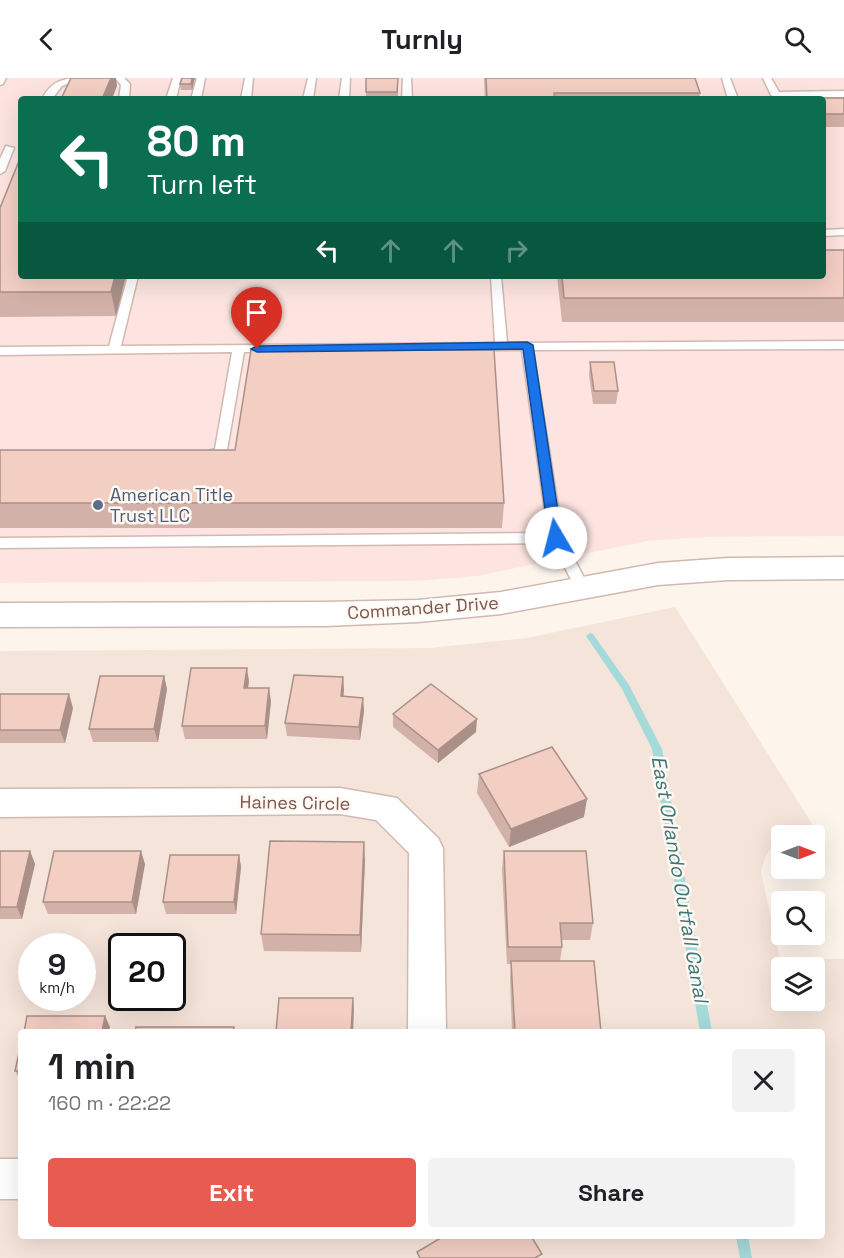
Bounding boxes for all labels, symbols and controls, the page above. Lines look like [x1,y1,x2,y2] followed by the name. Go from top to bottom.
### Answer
[381,22,463,57] text: Turnly
[30,23,63,56] icon: back
[781,23,814,56] icon: search
[147,115,246,168] text: 80 m
[48,120,126,198] icon: left
[147,167,257,202] text: Turn left
[311,234,344,267] icon: left
[374,234,407,267] icon: ahead
[437,234,470,267] icon: ahead
[500,234,533,267] icon: right
[231,287,282,349] pin
[240,296,273,329] icon: arrive
[110,483,233,527] place label: American Title Trust LLC
[91,498,105,512] marker: American Title Trust LLC
[524,506,588,570] position arrow
[346,591,499,624] street label: Commander Drive
[646,754,715,1006] water label: East Orlando Outfall Canal
[239,790,351,815] street label: Haines Circle
[771,825,825,879] north arrow
[771,825,825,1011] map controls
[771,891,825,945] button: search
[108,933,186,1011] speed limit sign: 20
[48,945,66,984] text: 9
[771,957,825,1011] button: layers
[39,978,75,997] text: km/h
[48,1044,136,1090] text: 1 min
[732,1049,795,1112] button: close
[48,1090,171,1116] text: 160 m · 22:22
[48,1158,416,1227] button: Exit
[428,1158,795,1227] button: Share

